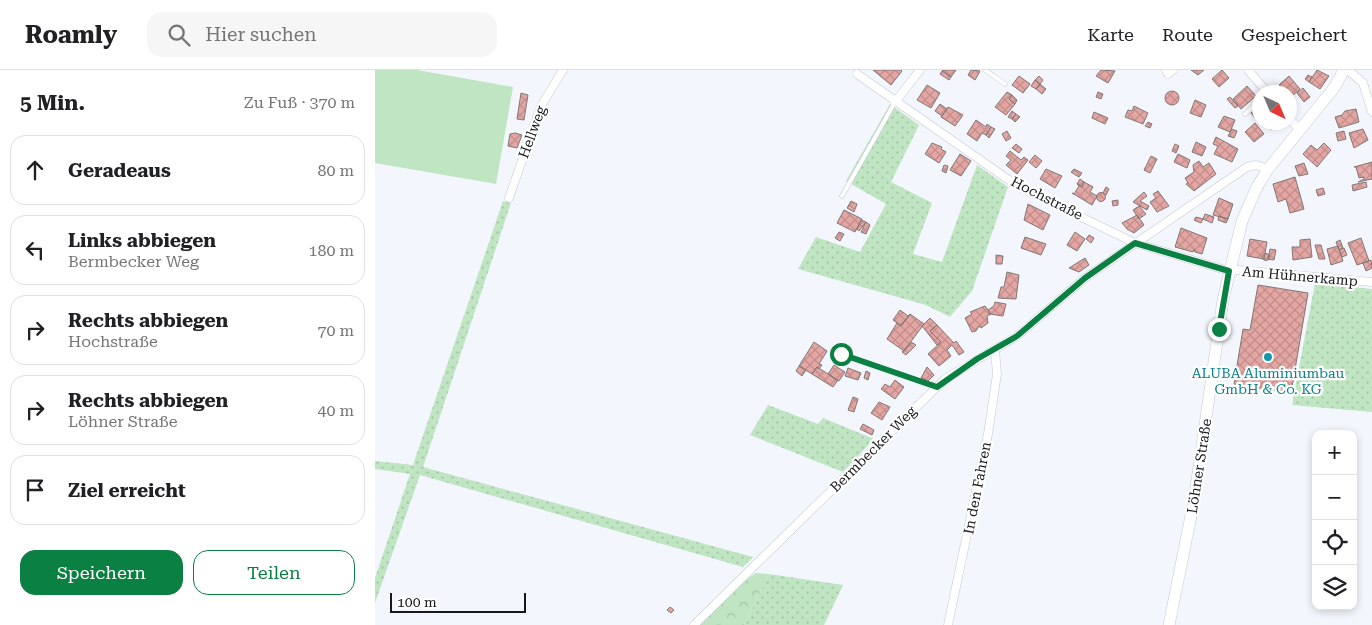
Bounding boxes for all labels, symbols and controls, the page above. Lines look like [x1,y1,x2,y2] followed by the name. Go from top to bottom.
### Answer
[147,12,497,57] search box
[25,21,117,49] text: Roamly
[165,21,193,49] icon: search
[205,23,317,46] text: Hier suchen
[1087,24,1134,45] text: Karte
[1162,24,1213,45] text: Route
[1241,24,1347,45] text: Gespeichert
[1252,85,1297,130] north arrow
[20,91,85,115] text: 5 Min.
[244,93,355,112] text: Zu Fuß · 370 m
[515,104,549,160] street label: Hellweg
[21,156,49,184] icon: ahead
[68,159,171,182] text: Geradeaus
[317,161,354,180] text: 80 m
[1008,173,1086,223] street label: Hochstraße
[68,229,216,252] text: Links abbiegen
[21,236,49,264] icon: left
[308,241,354,260] text: 180 m
[68,252,199,271] text: Bermbecker Weg
[1242,263,1358,289] street label: Am Hühnerkamp
[68,309,228,332] text: Rechts abbiegen
[21,316,49,344] icon: right
[1208,318,1231,341] route end
[317,321,354,340] text: 70 m
[68,332,158,351] text: Hochstraße
[830,343,853,366] route start
[1262,351,1274,363] marker: ALUBA Aluminiumbau GmbH & Co. KG
[1192,365,1344,397] place label: ALUBA Aluminiumbau GmbH & Co. KG
[68,389,228,412] text: Rechts abbiegen
[21,396,49,424] icon: right
[317,401,354,420] text: 40 m
[827,403,919,495] street label: Bermbecker Weg
[68,412,178,431] text: Löhner Straße
[1184,417,1214,515] street label: Löhner Straße
[1312,430,1357,610] map controls
[1312,430,1357,475] button: +
[960,440,994,536] street label: In den Fahren
[1312,475,1357,520] button: −
[21,476,49,504] icon: arrive
[68,479,186,502] text: Ziel erreicht
[1312,520,1357,565] button: locate
[20,550,183,595] button: Speichern
[193,550,355,595] button: Teilen
[1312,565,1357,610] button: layers
[390,590,526,613] scale bar
[397,594,437,610] text: 100 m

